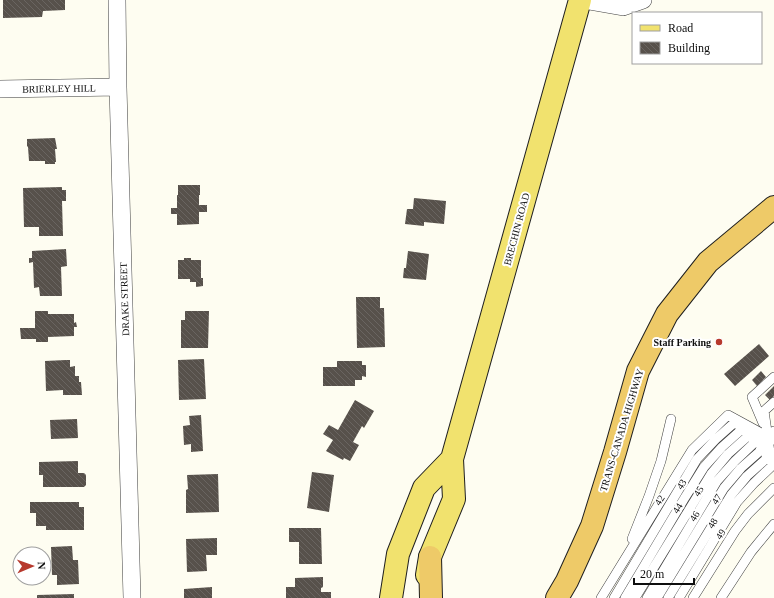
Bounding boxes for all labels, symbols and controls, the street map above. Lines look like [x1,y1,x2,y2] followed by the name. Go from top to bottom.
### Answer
[632,12,762,64] legend
[668,21,693,35] text: Road
[668,41,710,55] text: Building
[22,82,96,95] street label: BRIERLEY HILL
[501,192,531,267] street label: BRECHIN ROAD
[118,262,131,336] street label: DRAKE STREET
[654,337,711,348] place label: Staff Parking
[714,337,724,347] marker: Staff Parking
[598,367,645,493] street label: TRANS-CANADA HIGHWAY
[674,477,689,491] street label: 43
[691,484,706,498] street label: 45
[709,492,724,506] street label: 47
[652,493,667,507] street label: 42
[670,501,685,515] street label: 44
[687,509,702,523] street label: 46
[705,516,720,530] street label: 48
[713,527,728,541] street label: 49
[12,546,52,586] north arrow
[634,560,694,586] scale bar
[36,561,48,570] text: N
[640,567,665,581] text: 20 m

